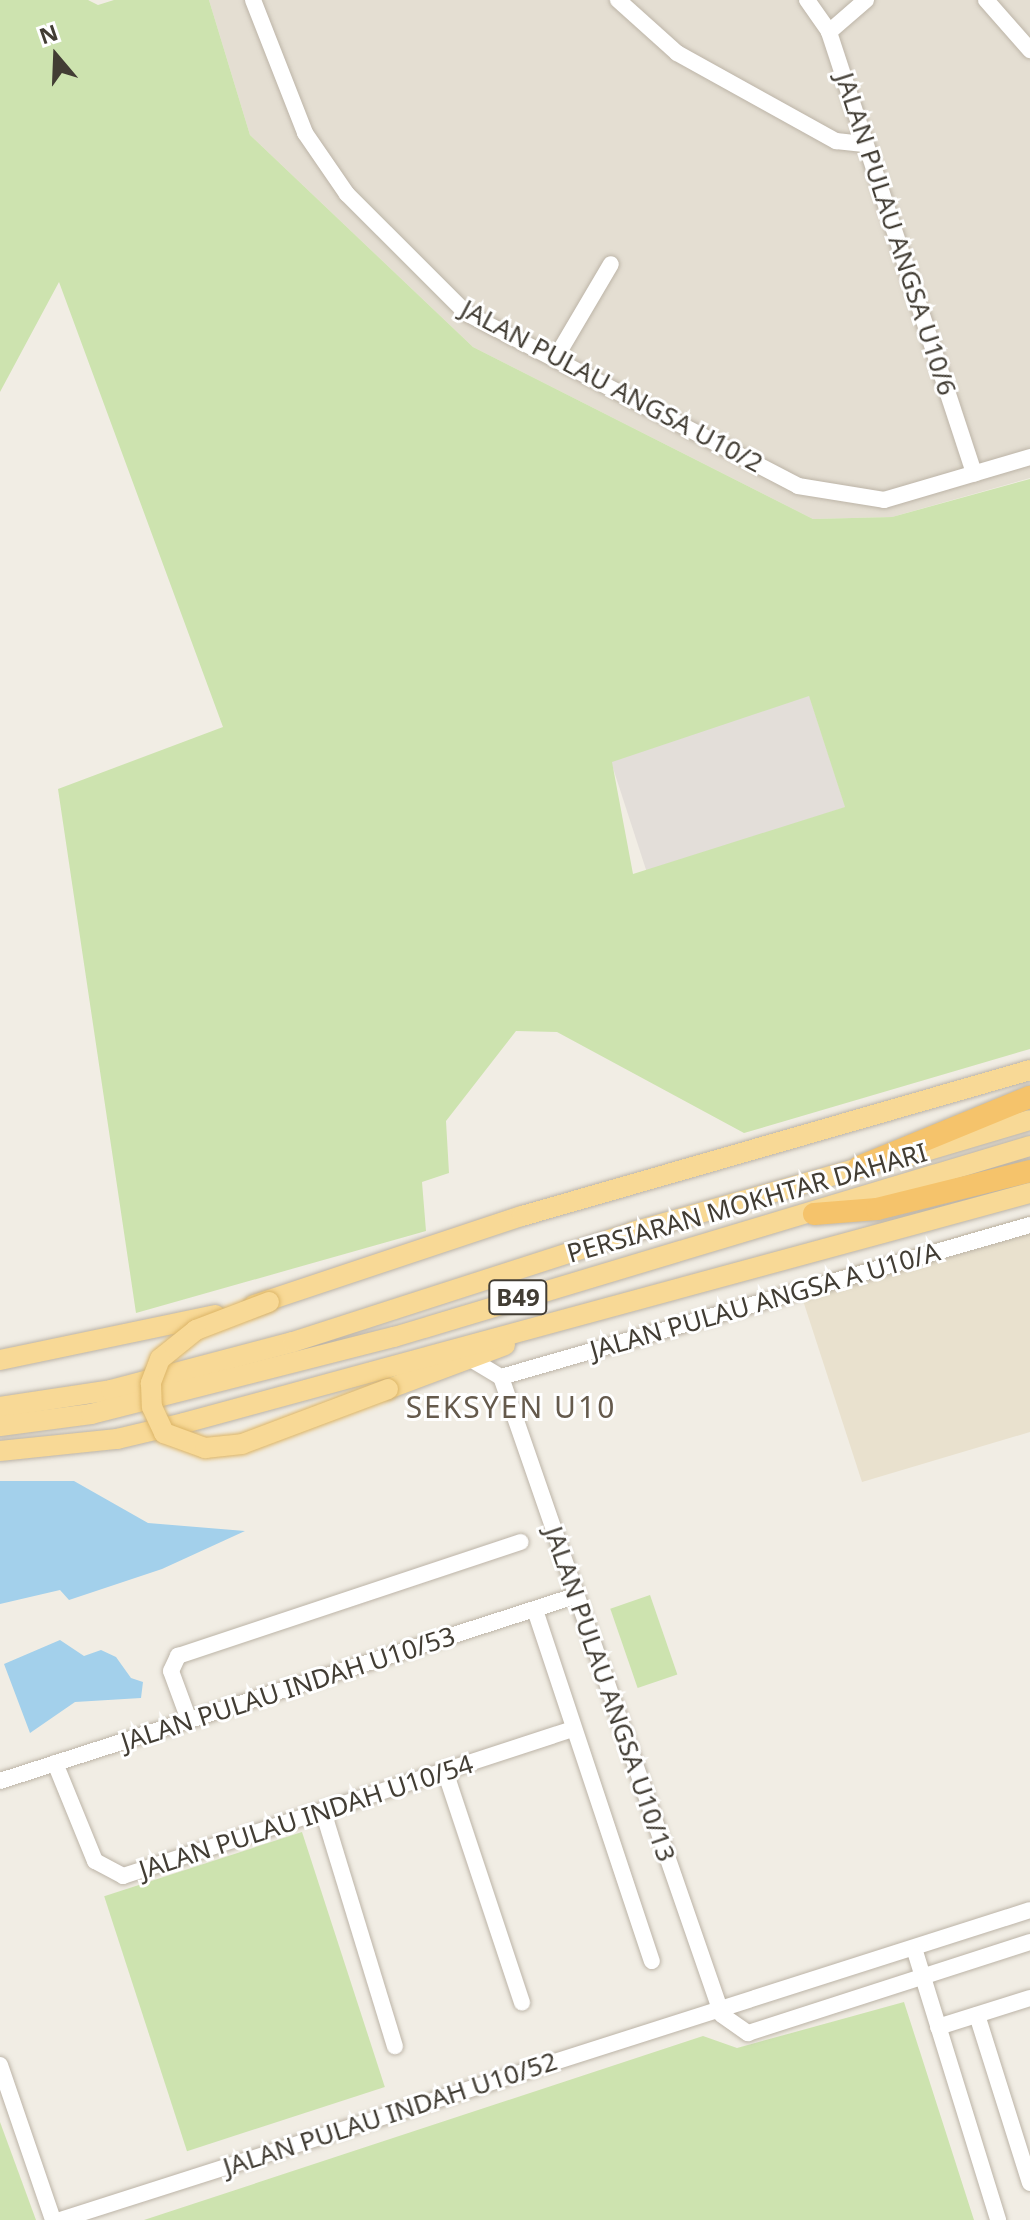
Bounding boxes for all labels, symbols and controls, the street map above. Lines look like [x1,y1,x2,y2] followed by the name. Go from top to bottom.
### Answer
[16,16,96,96] north arrow
[35,16,62,50] text: N
[829,69,963,399] street label: JALAN PULAU ANGSA U10/6
[456,293,768,479] street label: JALAN PULAU ANGSA U10/2
[564,1137,930,1269] street label: PERSIARAN MOKHTAR DAHARI
[586,1236,944,1366] street label: JALAN PULAU ANGSA A U10/A
[488,1277,548,1317] road number: B49
[406,1389,616,1425] district label: SEKSYEN U10
[538,1522,682,1866] street label: JALAN PULAU ANGSA U10/13
[117,1620,459,1758] street label: JALAN PULAU INDAH U10/53
[135,1748,477,1886] street label: JALAN PULAU INDAH U10/54
[219,2045,561,2183] street label: JALAN PULAU INDAH U10/52

